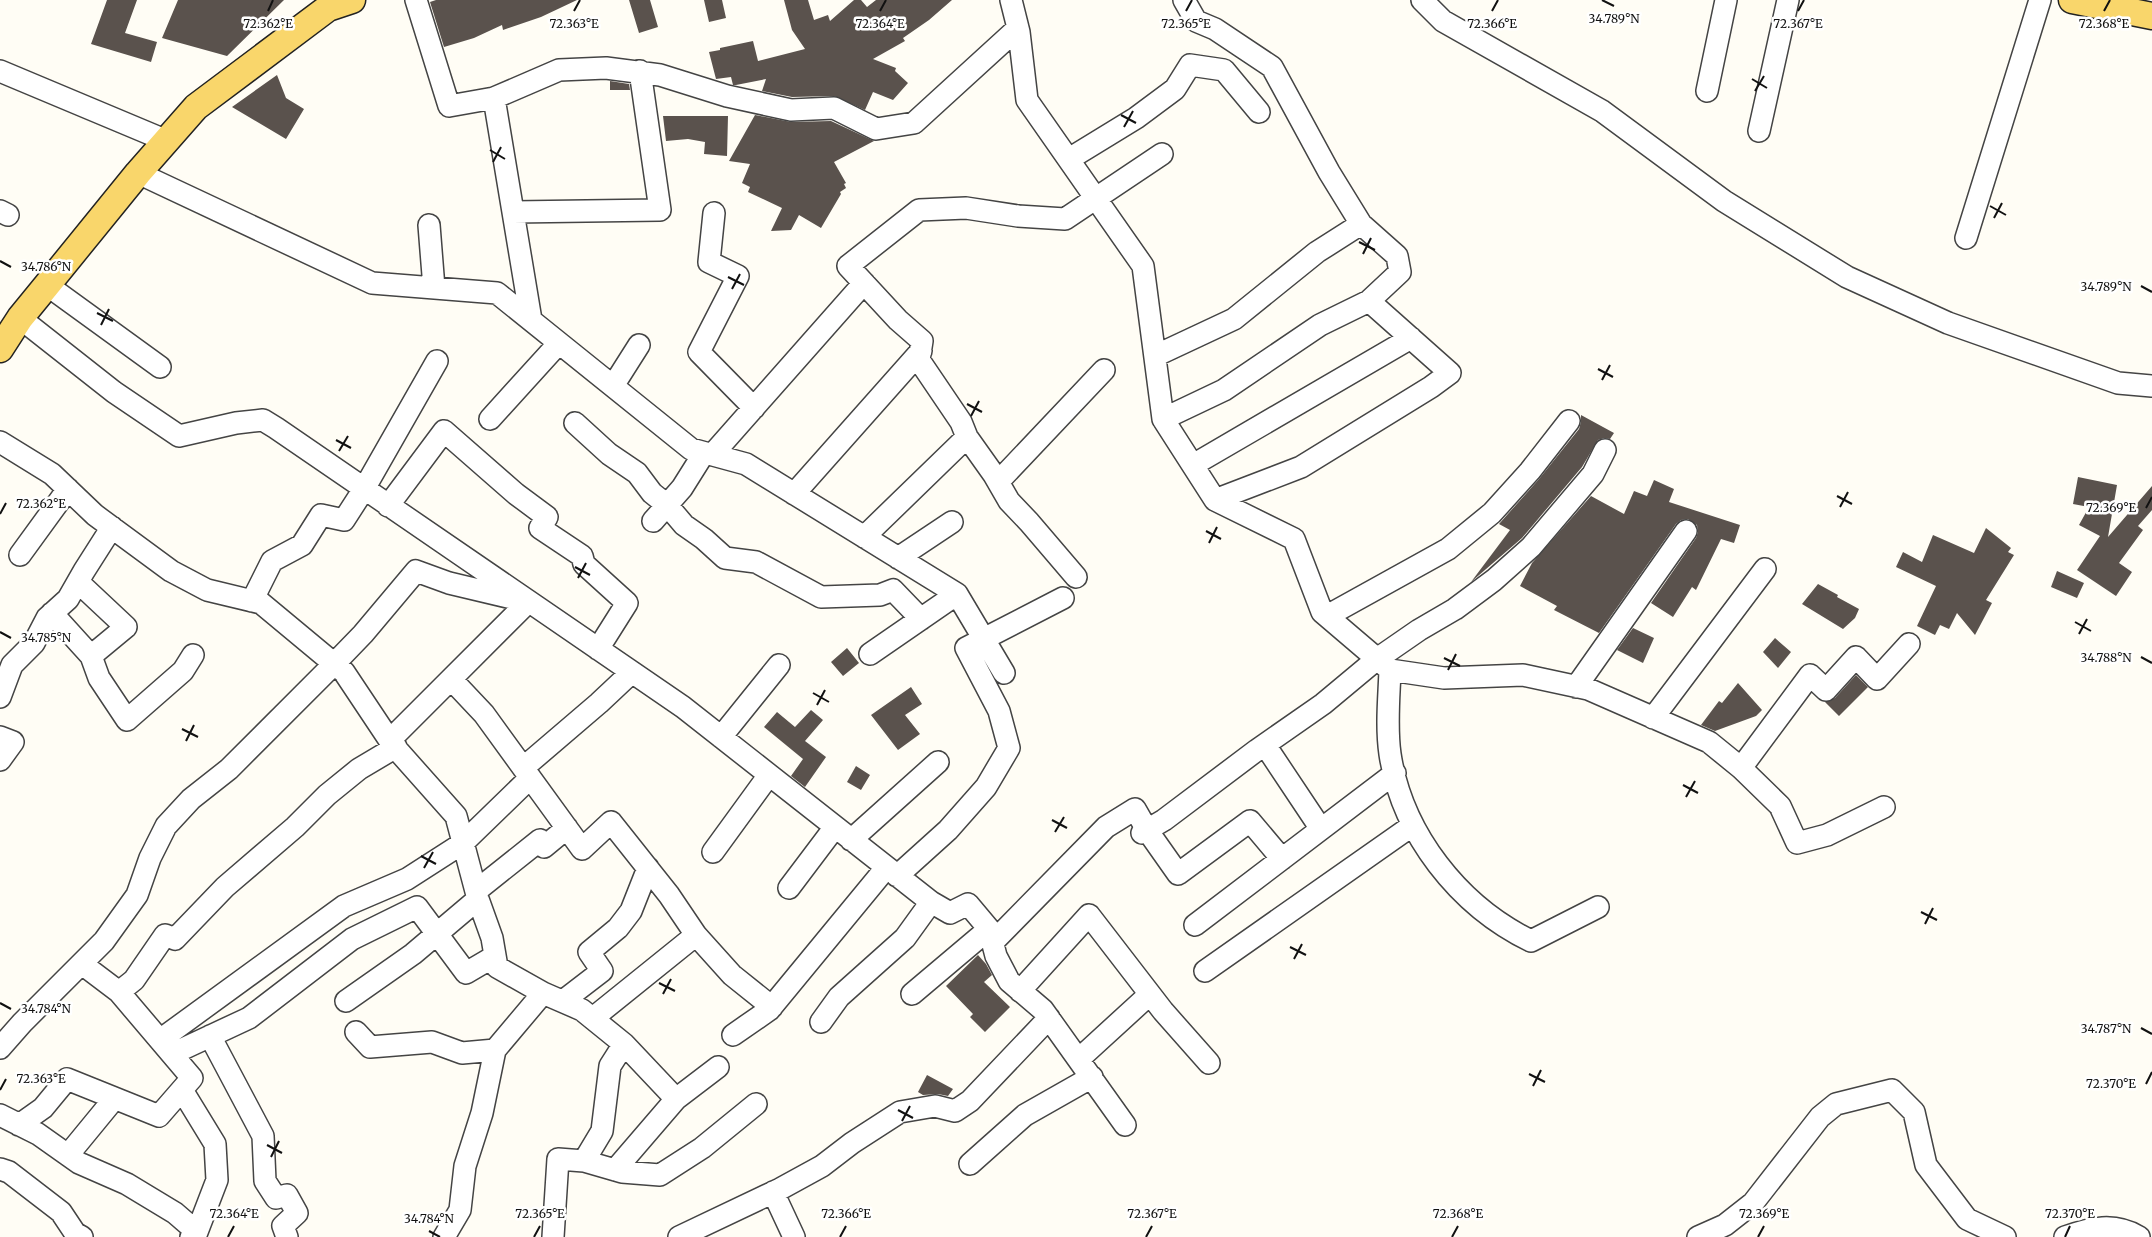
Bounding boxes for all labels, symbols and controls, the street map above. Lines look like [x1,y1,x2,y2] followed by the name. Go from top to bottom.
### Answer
[1589,11,1640,26] text: 34.789°N
[243,16,293,31] text: 72.362°E
[549,16,599,31] text: 72.363°E
[855,16,905,31] text: 72.364°E
[1161,16,1211,31] text: 72.365°E
[1467,16,1517,31] text: 72.366°E
[1773,16,1823,31] text: 72.367°E
[2079,16,2130,31] text: 72.368°E
[21,259,72,274] text: 34.786°N
[2081,279,2132,294] text: 34.789°N
[16,496,66,511] text: 72.362°E
[2086,500,2136,515] text: 72.369°E
[21,630,72,645] text: 34.785°N
[2081,650,2132,665] text: 34.788°N
[21,1001,72,1016] text: 34.784°N
[2081,1021,2132,1036] text: 34.787°N
[16,1071,66,1086] text: 72.363°E
[2086,1076,2136,1091] text: 72.370°E
[209,1206,259,1221] text: 72.364°E
[515,1206,565,1221] text: 72.365°E
[821,1206,871,1221] text: 72.366°E
[1127,1206,1177,1221] text: 72.367°E
[1433,1206,1484,1221] text: 72.368°E
[1739,1206,1789,1221] text: 72.369°E
[2045,1206,2095,1221] text: 72.370°E
[404,1211,455,1226] text: 34.784°N

